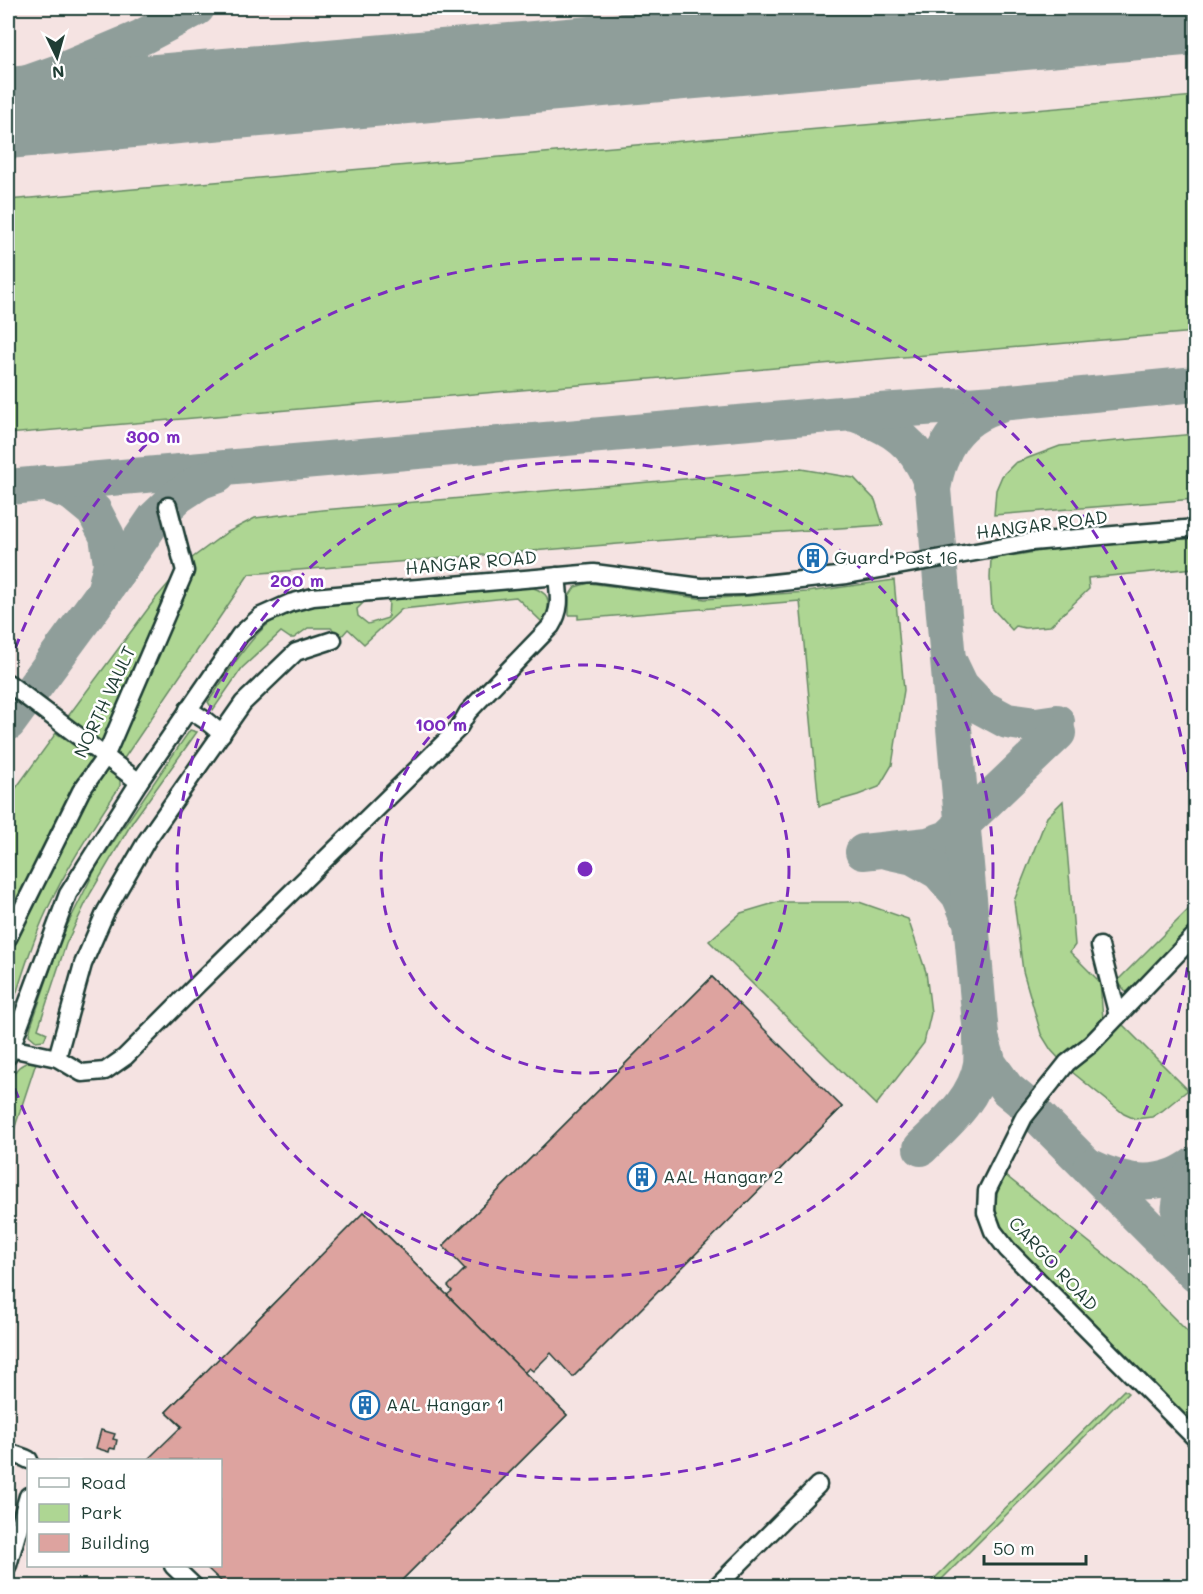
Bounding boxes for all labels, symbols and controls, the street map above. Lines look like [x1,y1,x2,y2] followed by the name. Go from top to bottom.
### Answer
[27,27,87,87] north arrow
[51,61,65,83] text: N
[126,424,180,448] text: 300 m
[975,504,1109,544] street label: HANGAR ROAD
[797,542,829,574] building icon: Guard Post 16
[404,544,538,580] street label: HANGAR ROAD
[834,545,958,569] place label: Guard Post 16
[270,568,324,592] text: 200 m
[68,642,140,761] street label: NORTH VAULT
[415,712,467,736] text: 100 m
[575,859,595,879] centre of rings
[626,1161,658,1193] building icon: AAL Hangar 2
[663,1164,784,1188] place label: AAL Hangar 2
[1004,1211,1104,1316] street label: CARGO ROAD
[349,1389,381,1421] building icon: AAL Hangar 1
[386,1392,505,1416] place label: AAL Hangar 1
[27,1459,222,1567] legend
[81,1470,126,1494] text: Road
[81,1500,122,1524] text: Park
[984,1528,1086,1566] scale bar
[81,1530,149,1554] text: Building
[993,1536,1035,1560] text: 50 m

